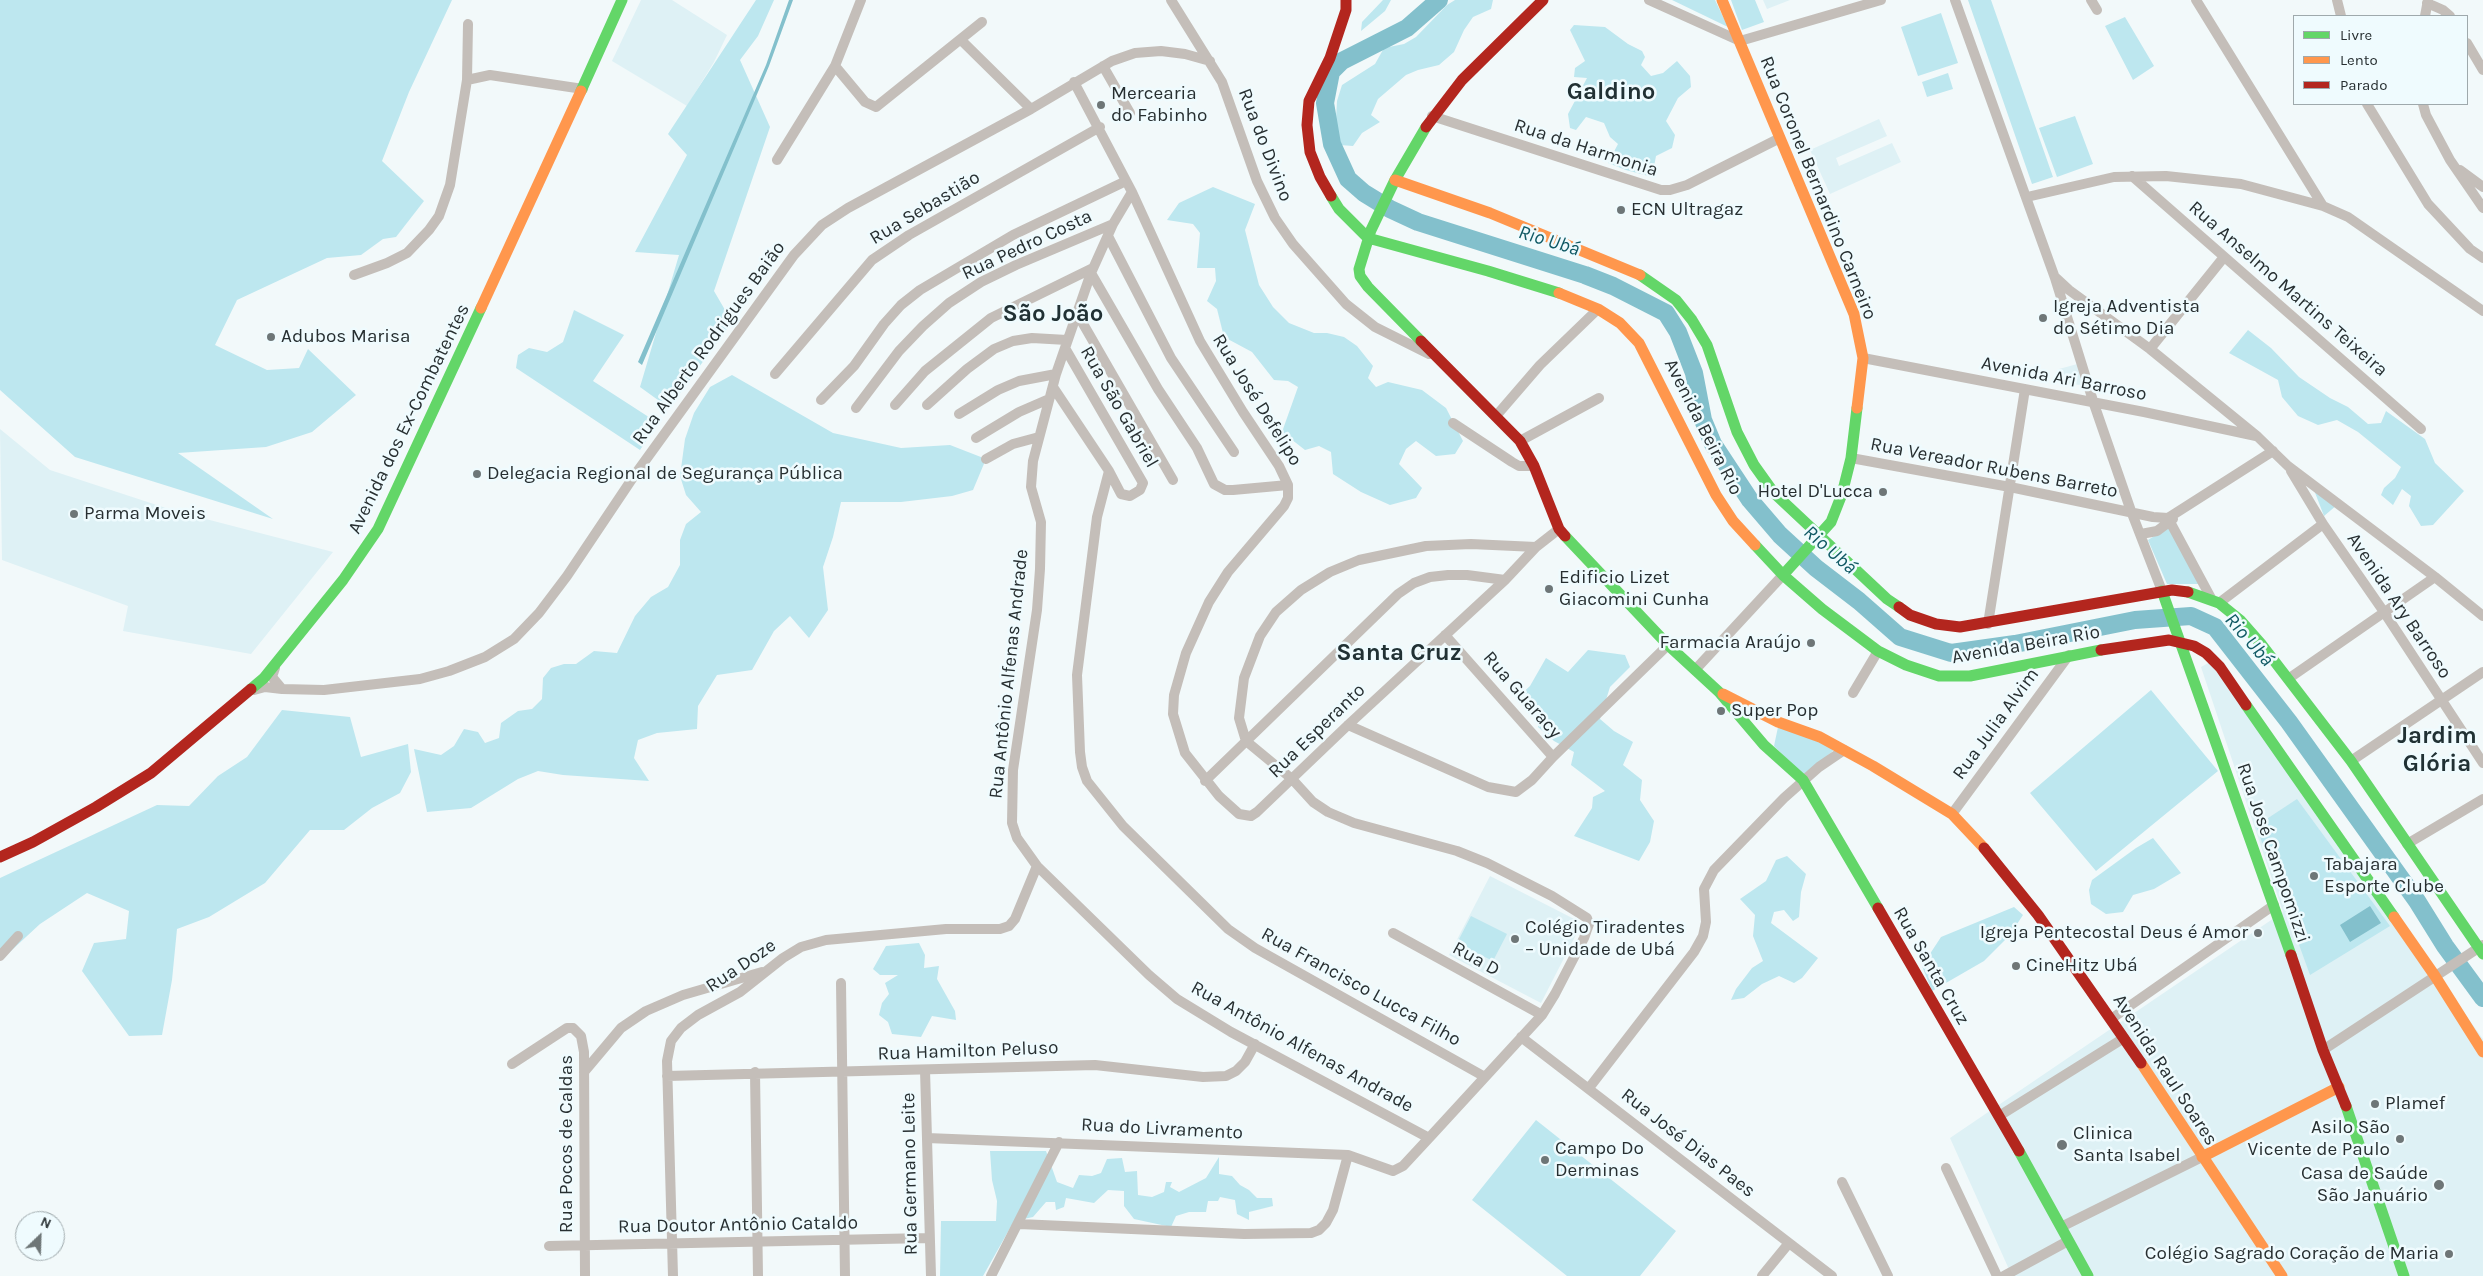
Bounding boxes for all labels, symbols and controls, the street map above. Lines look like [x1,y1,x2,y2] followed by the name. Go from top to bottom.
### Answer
[2293,15,2468,105] legend
[2340,26,2372,44] text: Livre
[2340,51,2378,69] text: Lento
[1755,53,1881,323] street label: Rua Coronel Bernardino Carneiro
[2340,76,2387,94] text: Parado
[1567,78,1655,106] district label: Galdino
[1111,83,1207,127] place label: Mercearia do Fabinho
[1233,85,1297,205] street label: Rua do Divino
[1095,99,1107,111] marker: Mercearia do Fabinho
[1511,114,1661,182] street label: Rua da Harmonia
[866,166,984,250] street label: Rua Sebastião
[2184,196,2392,382] street label: Rua Anselmo Martins Teixeira
[1631,199,1743,221] place label: ECN Ultragaz
[1615,204,1627,216] marker: ECN Ultragaz
[958,205,1096,285] street label: Rua Pedro Costa
[1515,220,1583,262] water label: Rio Ubá
[628,237,790,449] street label: Rua Alberto Rodrigues Baião
[2053,296,2200,340] place label: Igreja Adventista do Sétimo Dia
[343,300,475,538] street label: Avenida dos Ex-Combatentes
[1003,300,1103,328] district label: São João
[2037,312,2049,324] marker: Igreja Adventista do Sétimo Dia
[281,326,410,348] place label: Adubos Marisa
[1207,330,1307,470] street label: Rua José Defelipo
[265,331,277,343] marker: Adubos Marisa
[1075,342,1163,472] street label: Rua São Gabriel
[1979,352,2149,406] street label: Avenida Ari Barroso
[1659,355,1747,499] street label: Avenida Beira Rio
[1868,433,2120,503] street label: Rua Vereador Rubens Barreto
[487,463,843,485] place label: Delegacia Regional de Segurança Pública
[471,468,483,480] marker: Delegacia Regional de Segurança Pública
[1758,481,1873,503] place label: Hotel D'Lucca
[1877,486,1889,498] marker: Hotel D'Lucca
[84,503,206,525] place label: Parma Moveis
[68,508,80,520] marker: Parma Moveis
[1798,520,1862,580] water label: Rio Ubá
[2342,529,2456,683] street label: Avenida Ary Barroso
[985,548,1033,800] street label: Rua Antônio Alfenas Andrade
[1559,567,1709,611] place label: Edificio Lizet Giacomini Cunha
[1543,583,1555,595] marker: Edificio Lizet Giacomini Cunha
[2219,608,2279,672] water label: Rio Ubá
[1950,621,2102,669] street label: Avenida Beira Rio
[1659,632,1801,654] place label: Farmacia Araújo
[1805,637,1817,649] marker: Farmacia Araújo
[1336,639,1462,667] district label: Santa Cruz
[1478,647,1566,743] street label: Rua Guaracy
[1948,664,2044,784] street label: Rua Julia Alvim
[1264,679,1370,783] street label: Rua Esperanto
[1731,700,1818,722] place label: Super Pop
[1715,705,1727,717] marker: Super Pop
[2397,722,2477,778] district label: Jardim Glória
[2231,760,2315,946] street label: Rua José Campomizzi
[2324,854,2444,898] place label: Tabajara Esporte Clube
[2308,870,2320,882] marker: Tabajara Esporte Clube
[1888,903,1974,1029] street label: Rua Santa Cruz
[1525,917,1685,961] place label: Colégio Tiradentes – Unidade de Ubá
[1980,922,2248,944] place label: Igreja Pentecostal Deus é Amor
[1257,923,1465,1051] street label: Rua Francisco Lucca Filho
[2252,927,2264,939] marker: Igreja Pentecostal Deus é Amor
[1509,933,1521,945] marker: Colégio Tiradentes – Unidade de Ubá
[702,934,780,998] street label: Rua Doze
[1448,937,1504,981] street label: Rua D
[2026,955,2138,977] place label: CineHitz Ubá
[2010,960,2022,972] marker: CineHitz Ubá
[1187,976,1417,1118] street label: Rua Antônio Alfenas Andrade
[2108,990,2222,1150] street label: Avenida Raul Soares
[877,1036,1059,1066] street label: Rua Hamilton Peluso
[556,1055,578,1233] street label: Rua Pocos de Caldas
[1616,1083,1760,1203] street label: Rua José Dias Paes
[897,1092,923,1256] street label: Rua Germano Leite
[2385,1093,2445,1115] place label: Plamef
[2369,1098,2381,1110] marker: Plamef
[1080,1113,1244,1145] street label: Rua do Livramento
[2248,1117,2390,1161] place label: Asilo São Vicente de Paulo
[2073,1123,2181,1167] place label: Clinica Santa Isabel
[2394,1133,2406,1145] marker: Asilo São Vicente de Paulo
[1555,1138,1644,1182] place label: Campo Do Derminas
[2055,1138,2069,1152] marker: Clinica Santa Isabel
[1539,1154,1551,1166] marker: Campo Do Derminas
[2301,1163,2428,1207] place label: Casa de Saúde São Januário
[2432,1178,2446,1192] marker: Casa de Saúde São Januário
[15,1211,65,1261] north arrow
[618,1212,858,1238] street label: Rua Doutor Antônio Cataldo
[38,1213,54,1233] text: N
[2145,1243,2439,1265] place label: Colégio Sagrado Coração de Maria
[2443,1248,2455,1260] marker: Colégio Sagrado Coração de Maria

